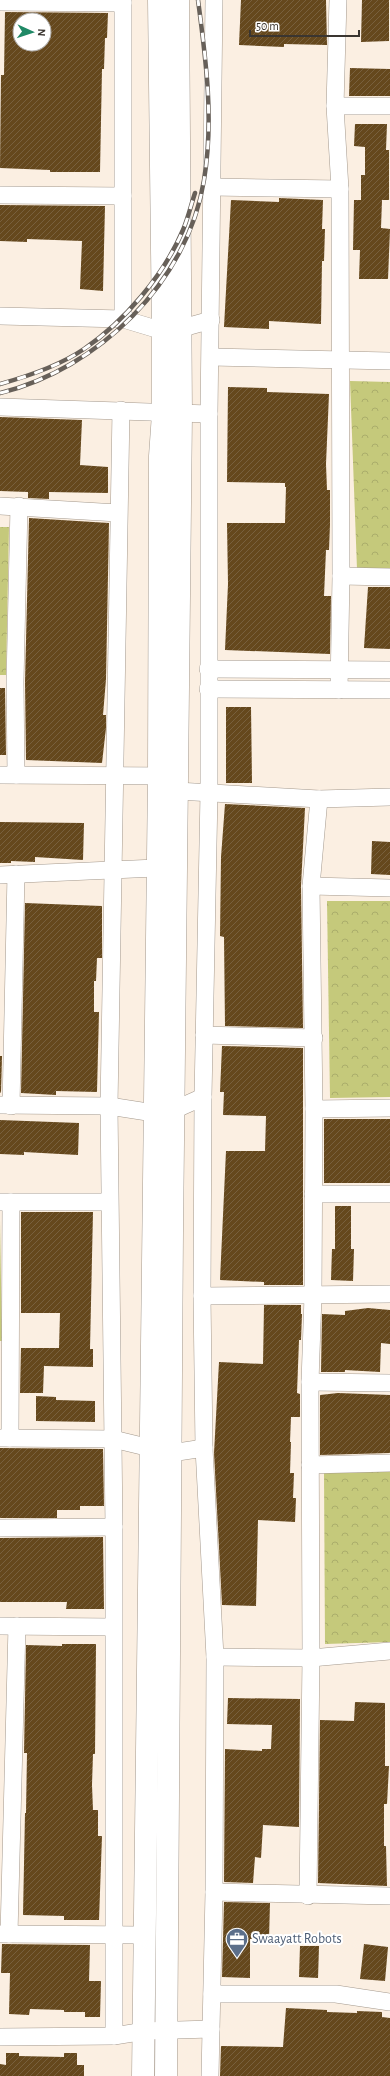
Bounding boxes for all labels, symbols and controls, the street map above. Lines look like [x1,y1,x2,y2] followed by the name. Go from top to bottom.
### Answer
[12,12,52,52] north arrow
[250,12,359,38] scale bar
[256,20,279,32] text: 50 m
[36,28,47,37] text: N
[224,1926,250,1959] office icon: Swaayatt Robots
[252,1932,342,1946] place label: Swaayatt Robots

